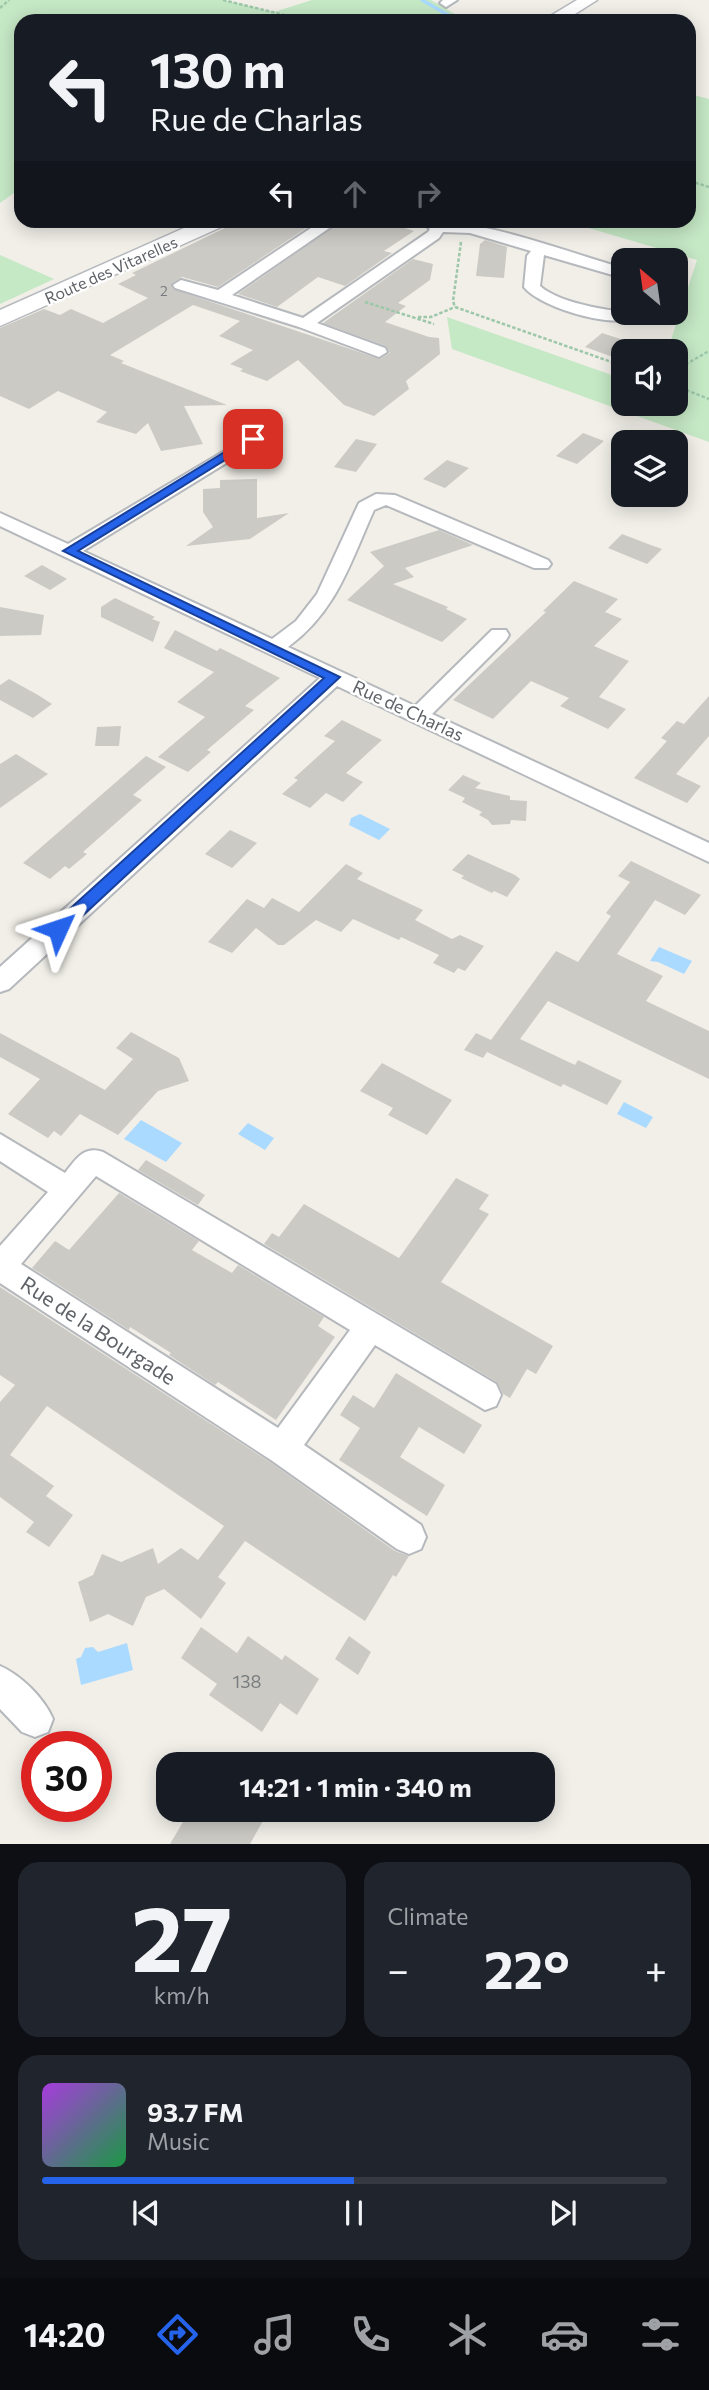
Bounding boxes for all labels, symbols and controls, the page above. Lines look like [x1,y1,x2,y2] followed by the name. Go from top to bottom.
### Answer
[150,38,285,98] text: 130 m
[35,42,126,133] icon: left
[150,98,363,138] text: Rue de Charlas
[263,175,301,213] icon: left
[336,175,374,213] icon: ahead
[409,175,447,213] icon: right
[42,232,180,307] street label: Route des Vitarelles
[611,248,688,326] north arrow
[611,248,688,507] map controls
[160,282,168,299] house number: 2
[611,339,688,416] button: sound
[223,409,283,469] pin
[234,420,272,458] icon: arrive
[611,430,688,507] button: layers
[350,675,467,745] street label: Rue de Charlas
[21,892,95,966] position arrow
[17,1270,181,1389] street label: Rue de la Bourgade
[233,1670,262,1692] house number: 138
[21,1731,112,1822] speed limit sign: 30
[239,1771,472,1802] text: 14:21 · 1 min · 340 m
[131,1879,232,1991] text: 27
[388,1902,469,1930] text: Climate
[484,1936,570,2000] text: 22°
[388,1945,409,1992] text: −
[645,1945,667,1992] text: +
[154,1981,210,2009] text: km/h
[147,2096,244,2127] text: 93.7 FM
[147,2127,210,2155] text: Music
[127,2194,165,2232] icon: previous
[335,2194,373,2232] icon: pause
[544,2194,582,2232] icon: next
[153,2310,202,2359] icon: directions
[250,2310,299,2359] icon: music
[346,2310,395,2359] icon: phone
[443,2310,492,2359] icon: climate
[540,2310,589,2359] icon: car
[636,2310,685,2359] icon: filters
[24,2314,106,2354] text: 14:20

